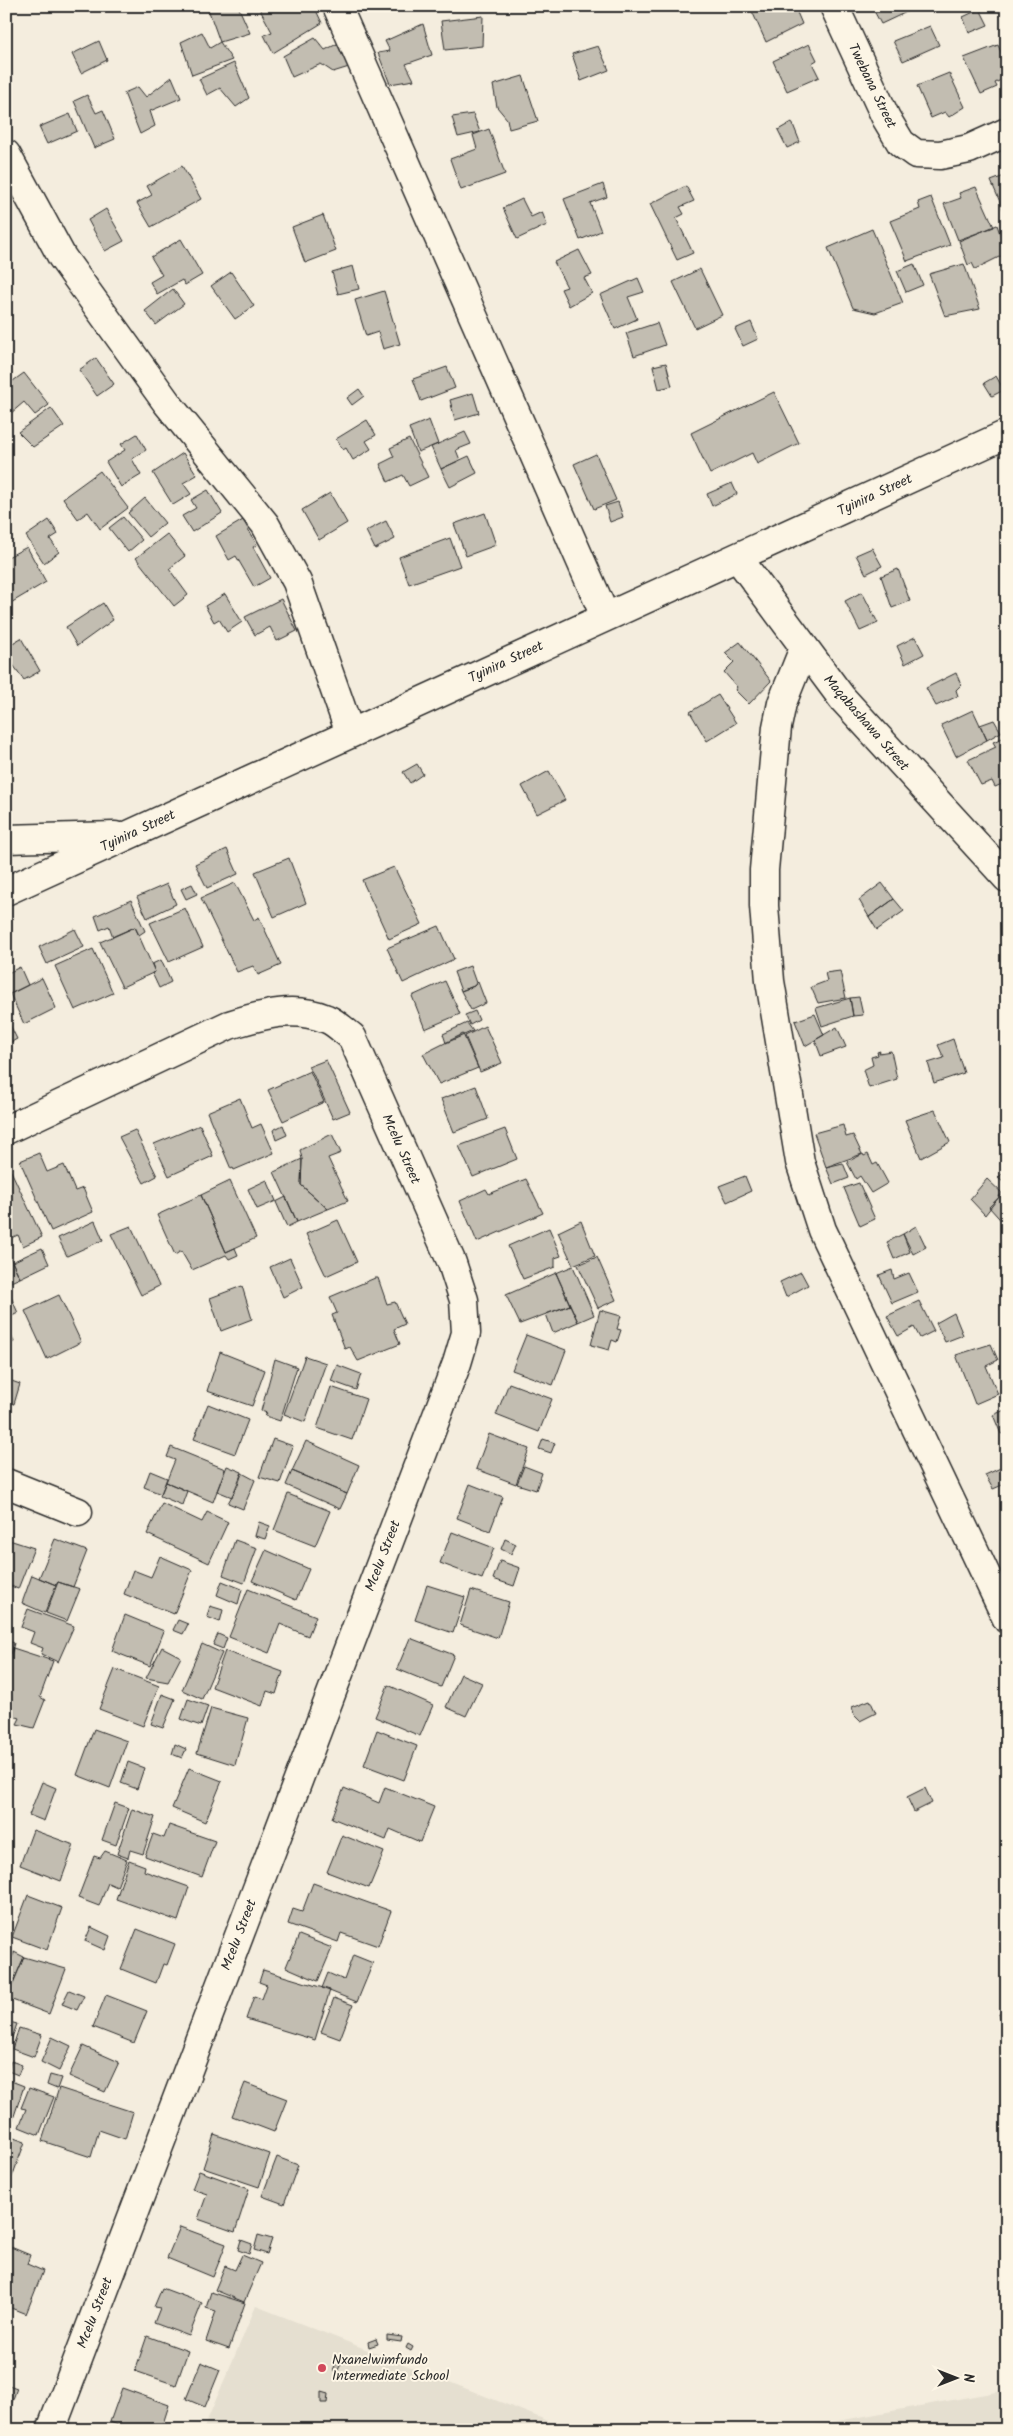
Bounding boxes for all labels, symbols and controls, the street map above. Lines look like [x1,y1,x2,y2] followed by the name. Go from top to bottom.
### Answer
[842,40,902,133] street label: Twebana Street
[834,468,917,522] street label: Tyinira Street
[465,635,548,689] street label: Tyinira Street
[818,670,915,777] street label: Maqabashawa Street
[97,804,180,858] street label: Tyinira Street
[376,1110,427,1188] street label: Mcelu Street
[359,1517,407,1595] street label: Mcelu Street
[215,1896,263,1974] street label: Mcelu Street
[71,2274,119,2352] street label: Mcelu Street
[332,2349,450,2387] place label: Nxanelwimfundo Intermediate School
[930,2354,980,2404] north arrow
[316,2362,328,2374] marker: Nxanelwimfundo Intermediate School
[957,2374,979,2383] text: N

